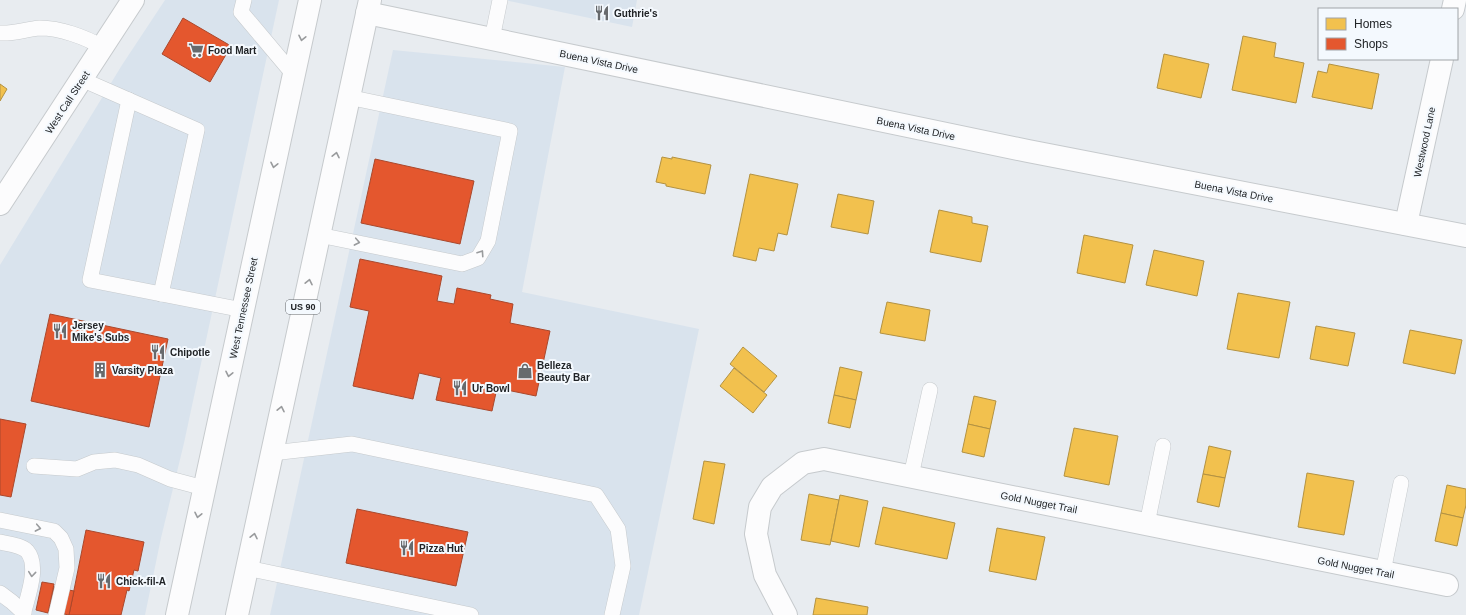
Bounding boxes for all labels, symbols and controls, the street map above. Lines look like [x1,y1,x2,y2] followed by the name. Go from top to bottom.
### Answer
[593,4,611,22] restaurant icon: Guthrie's
[614,8,658,19] place label: Guthrie's
[1318,8,1458,60] legend
[1354,17,1392,31] text: Homes
[298,35,306,41] one-way arrow
[1354,37,1388,51] text: Shops
[187,41,205,59] supermarket icon: Food Mart
[208,45,257,56] place label: Food Mart
[559,48,640,75] street label: Buena Vista Drive
[43,69,92,135] street label: West Call Street
[1412,106,1437,178] street label: Westwood Lane
[876,115,957,142] street label: Buena Vista Drive
[332,151,340,158] one-way arrow
[271,162,279,168] one-way arrow
[1194,178,1275,205] street label: Buena Vista Drive
[354,238,360,246] one-way arrow
[476,250,484,257] one-way arrow
[227,256,260,360] street label: West Tennessee Street
[304,278,312,285] one-way arrow
[286,300,320,314] road number: US 90
[72,320,130,343] place label: Jersey Mike's Subs
[51,322,69,340] restaurant icon: Jersey Mike's Subs
[149,343,167,361] restaurant icon: Chipotle
[170,347,210,358] place label: Chipotle
[537,360,590,383] place label: Belleza Beauty Bar
[91,361,109,379] building icon: Varsity Plaza
[516,362,534,380] shop icon: Belleza Beauty Bar
[112,365,174,376] place label: Varsity Plaza
[225,371,233,377] one-way arrow
[451,379,469,397] restaurant icon: Ur Bowl
[472,383,510,394] place label: Ur Bowl
[277,406,285,412] one-way arrow
[1000,490,1078,515] street label: Gold Nugget Trail
[195,512,203,518] one-way arrow
[35,523,41,531] one-way arrow
[249,533,257,539] one-way arrow
[398,539,416,557] restaurant icon: Pizza Hut
[419,543,464,554] place label: Pizza Hut
[1317,555,1395,580] street label: Gold Nugget Trail
[28,570,37,577] one-way arrow
[95,572,113,590] restaurant icon: Chick-fil-A
[116,576,166,587] place label: Chick-fil-A

